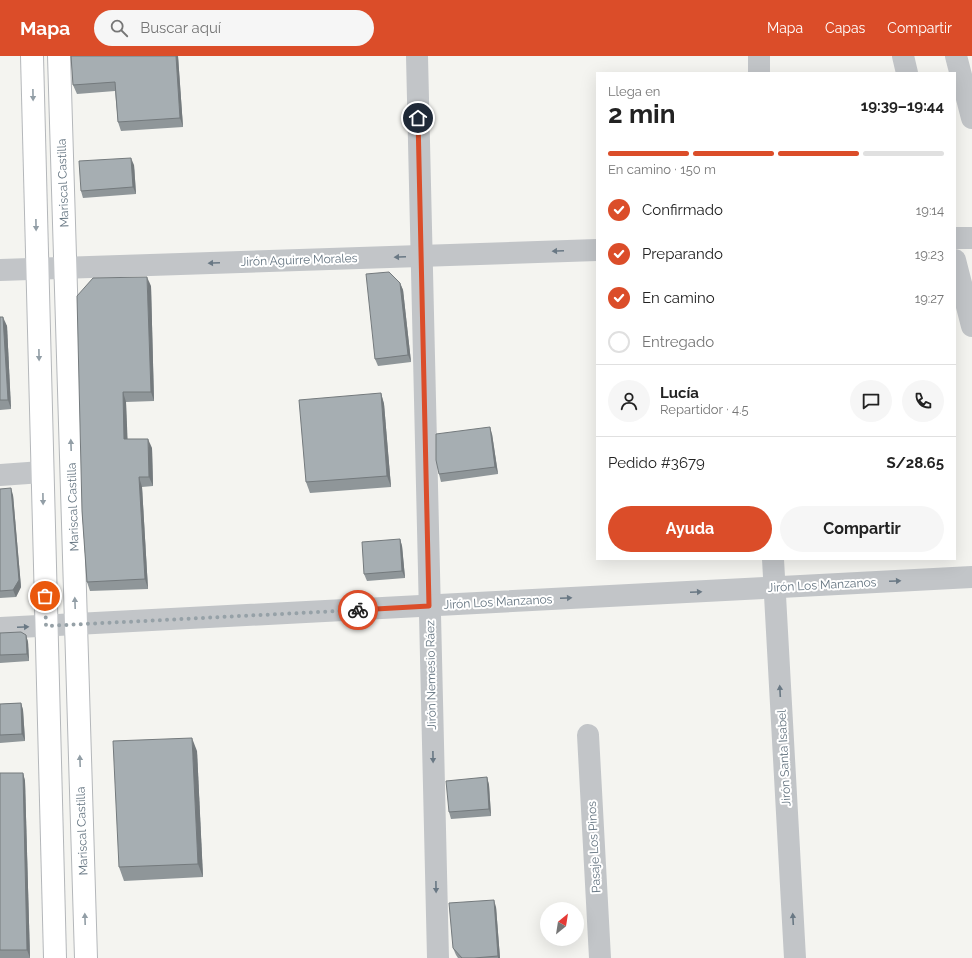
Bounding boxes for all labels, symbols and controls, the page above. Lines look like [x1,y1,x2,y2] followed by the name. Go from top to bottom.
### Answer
[94,10,374,46] search box
[20,17,70,39] text: Mapa
[108,17,130,39] icon: search
[140,19,221,37] text: Buscar aquí
[767,20,803,36] text: Mapa
[825,20,865,36] text: Capas
[887,20,952,36] text: Compartir
[608,84,660,99] text: Llega en
[29,89,36,101] one-way arrow
[861,97,944,115] text: 19:39–19:44
[608,99,675,129] text: 2 min
[401,101,435,135] pin
[407,107,429,129] icon: home
[54,138,72,228] street label: Mariscal Castilla
[608,162,716,177] text: En camino · 150 m
[608,199,630,221] icon: check
[642,201,723,219] text: Confirmado
[916,203,944,218] text: 19:14
[33,219,39,232] one-way arrow
[608,243,630,265] icon: check
[642,245,723,263] text: Preparando
[915,247,944,262] text: 19:23
[551,248,564,254] one-way arrow
[240,251,358,269] street label: Jirón Aguirre Morales
[394,253,406,260] one-way arrow
[207,260,220,266] one-way arrow
[608,287,630,309] icon: check
[642,289,715,307] text: En camino
[915,291,944,306] text: 19:27
[642,333,714,351] text: Entregado
[36,349,42,362] one-way arrow
[608,380,650,422] button: person
[850,380,892,422] button: chat
[902,380,944,422] button: phone
[660,384,699,402] text: Lucía
[660,402,749,417] text: Repartidor · 4.5
[68,438,74,451] one-way arrow
[608,454,705,472] text: Pedido #3679
[886,454,944,472] text: S/28.65
[64,462,82,552] street label: Mariscal Castilla
[40,493,46,506] one-way arrow
[608,506,772,552] button: Ayuda
[780,506,944,552] button: Compartir
[767,575,877,595] street label: Jirón Los Manzanos
[889,577,902,584] one-way arrow
[28,579,62,613] pin
[34,585,56,607] icon: bag
[690,588,702,595] one-way arrow
[338,590,378,630] courier
[443,592,553,612] street label: Jirón Los Manzanos
[560,595,572,602] one-way arrow
[72,597,79,609] one-way arrow
[347,599,369,621] icon: bike
[423,620,439,730] street label: Jirón Nemesio Ráez
[17,624,29,631] one-way arrow
[777,685,784,697] one-way arrow
[774,708,794,807] street label: Jirón Santa Isabel
[430,751,436,764] one-way arrow
[77,754,83,767] one-way arrow
[73,786,91,876] street label: Mariscal Castilla
[585,801,603,893] street label: Pasaje Los Pinos
[433,881,439,894] one-way arrow
[540,902,584,946] north arrow
[540,902,584,946] map controls
[790,912,796,925] one-way arrow
[81,913,88,925] one-way arrow

